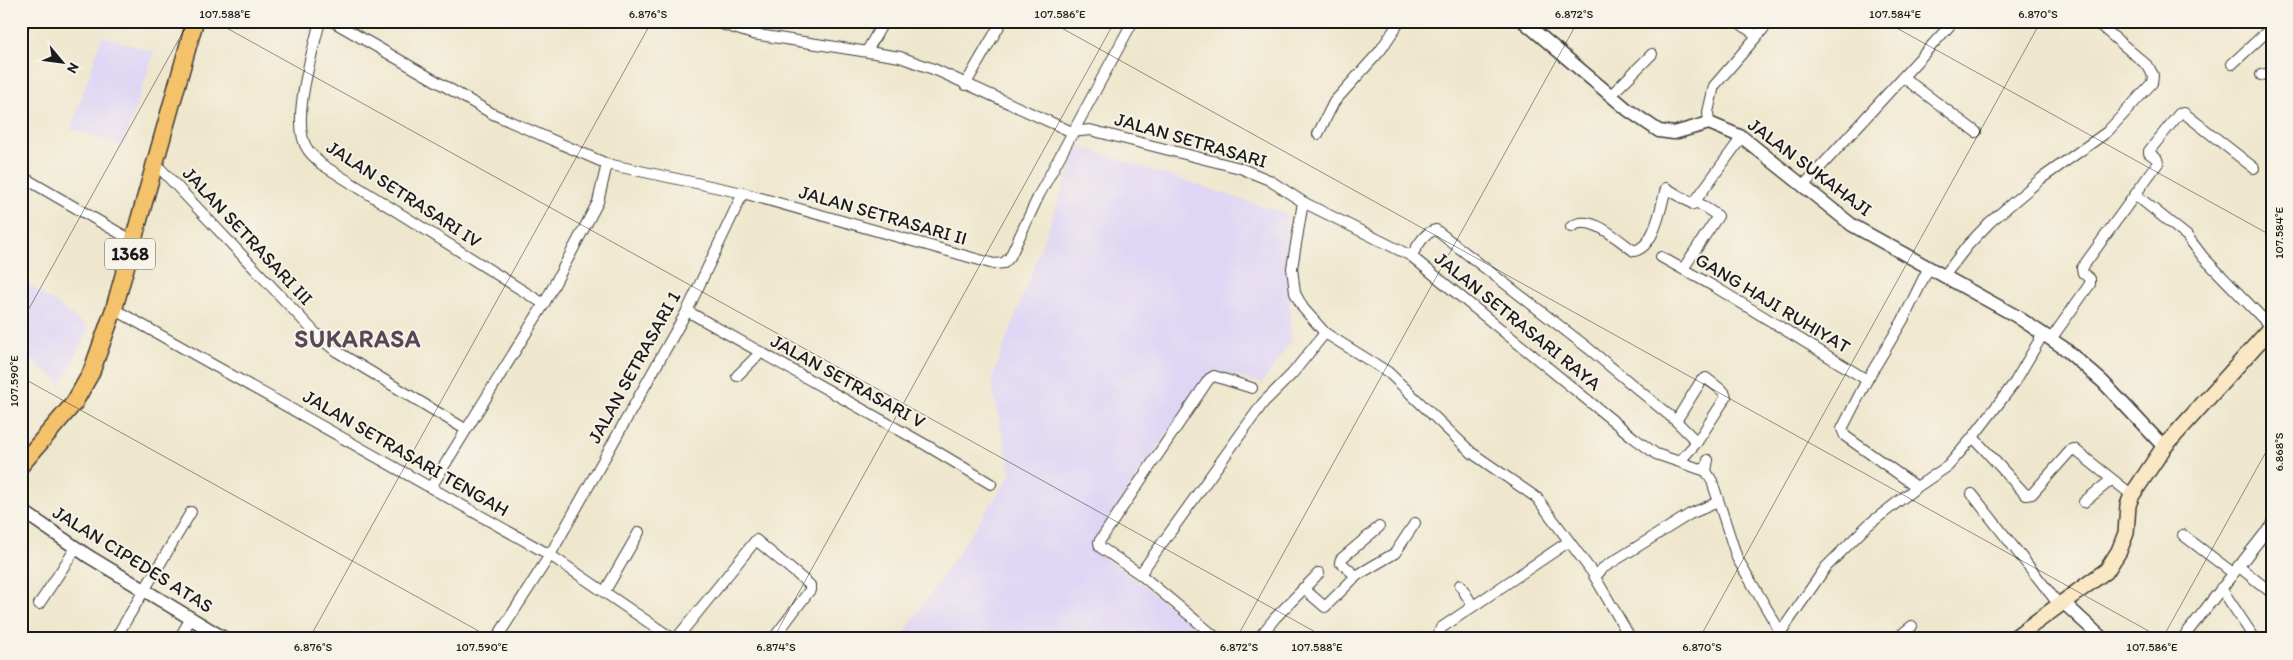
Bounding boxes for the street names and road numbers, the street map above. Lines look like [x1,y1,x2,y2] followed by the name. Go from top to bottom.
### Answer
[1112,107,1270,173] street label: JALAN SETRASARI
[1744,113,1876,221] street label: JALAN SUKAHAJI
[322,135,486,253] street label: JALAN SETRASARI IV
[178,162,318,310] street label: JALAN SETRASARI III
[796,180,970,250] street label: JALAN SETRASARI II
[105,238,155,270] road number: 1368
[1430,247,1606,395] street label: JALAN SETRASARI RAYA
[1691,248,1855,359] street label: GANG HAJI RUHIYAT
[583,287,685,447] street label: JALAN SETRASARI 1
[767,329,929,433] street label: JALAN SETRASARI V
[299,385,513,521] street label: JALAN SETRASARI TENGAH
[49,500,217,618] street label: JALAN CIPEDES ATAS

